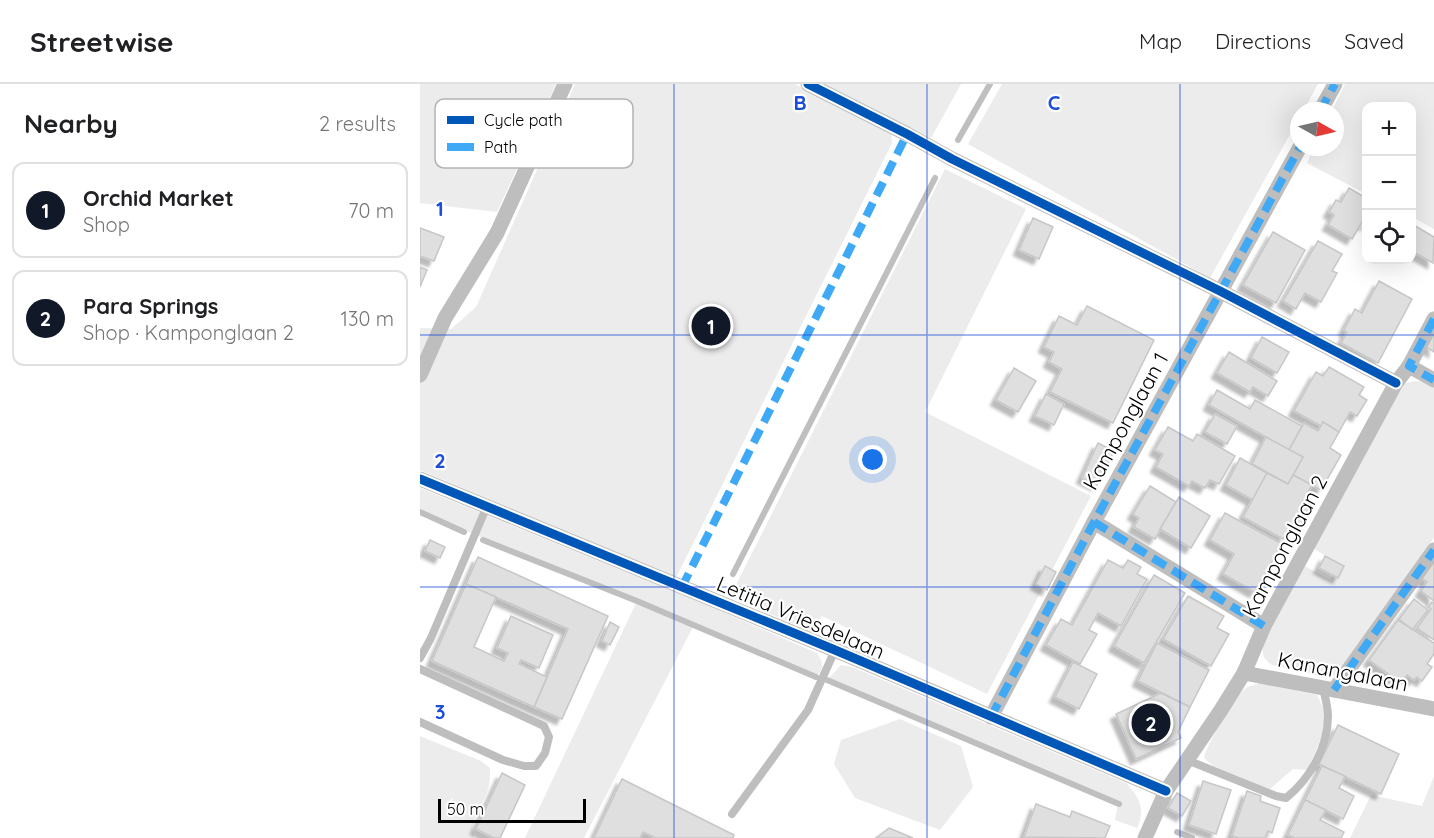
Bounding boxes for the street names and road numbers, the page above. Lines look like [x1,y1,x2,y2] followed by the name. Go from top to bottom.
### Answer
[1077,348,1173,494] street label: Kamponglaan 1
[1236,471,1332,621] street label: Kamponglaan 2
[713,570,889,664] street label: Letitia Vriesdelaan
[1276,646,1410,696] street label: Kanangalaan

